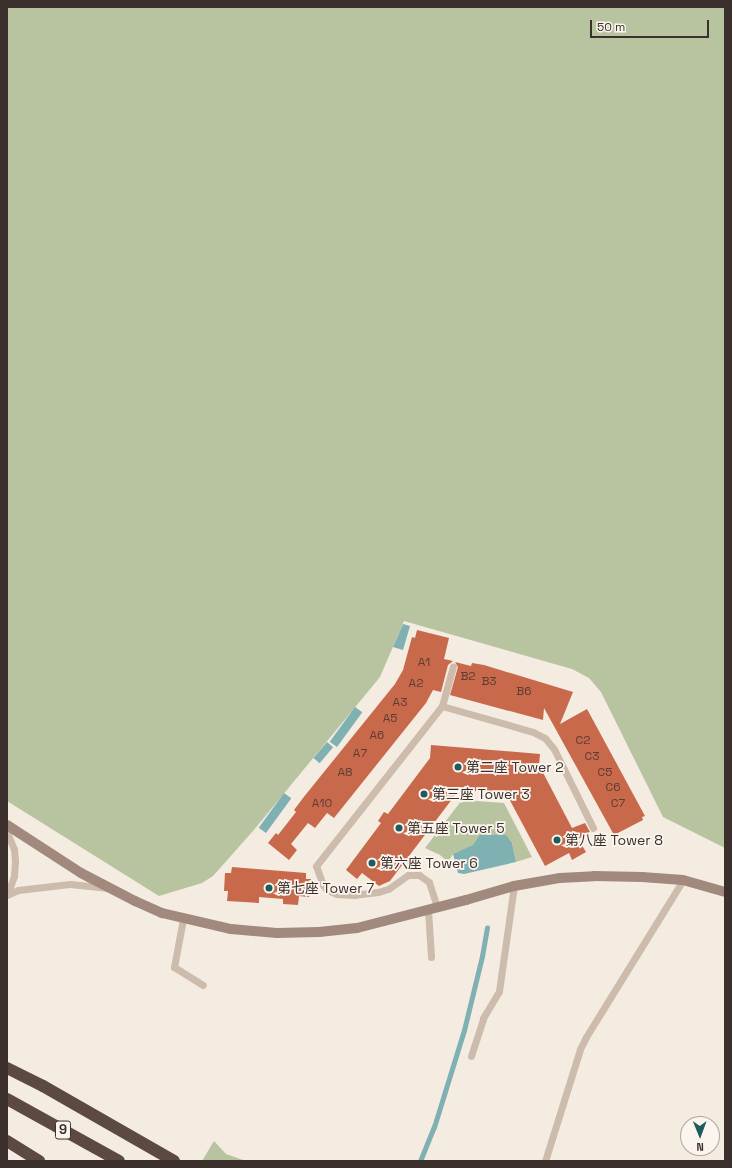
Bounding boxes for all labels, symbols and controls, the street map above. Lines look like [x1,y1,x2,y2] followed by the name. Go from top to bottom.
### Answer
[592,12,711,38] scale bar
[597,19,625,35] text: 50 m
[418,656,430,670] house number: A1
[460,670,476,684] house number: B2
[481,675,497,689] house number: B3
[409,677,423,691] house number: A2
[516,685,532,699] house number: B6
[393,696,407,710] house number: A3
[383,712,397,726] house number: A5
[370,729,384,743] house number: A6
[576,734,590,748] house number: C2
[353,747,367,761] house number: A7
[585,750,599,764] house number: C3
[466,759,564,775] place label: 第二座 Tower 2
[453,762,463,772] marker: 第二座 Tower 2
[337,766,353,780] house number: A8
[598,766,612,780] house number: C5
[605,781,621,795] house number: C6
[432,786,530,802] place label: 第三座 Tower 3
[419,789,429,799] marker: 第三座 Tower 3
[312,797,332,811] house number: A10
[611,797,625,811] house number: C7
[407,820,505,836] place label: 第五座 Tower 5
[394,823,404,833] marker: 第五座 Tower 5
[565,832,663,848] place label: 第八座 Tower 8
[552,835,562,845] marker: 第八座 Tower 8
[380,855,478,871] place label: 第六座 Tower 6
[367,858,377,868] marker: 第六座 Tower 6
[277,880,374,896] place label: 第七座 Tower 7
[264,883,274,893] marker: 第七座 Tower 7
[680,1116,720,1156] north arrow
[54,1119,72,1141] road number: 9
[696,1140,704,1154] text: N

